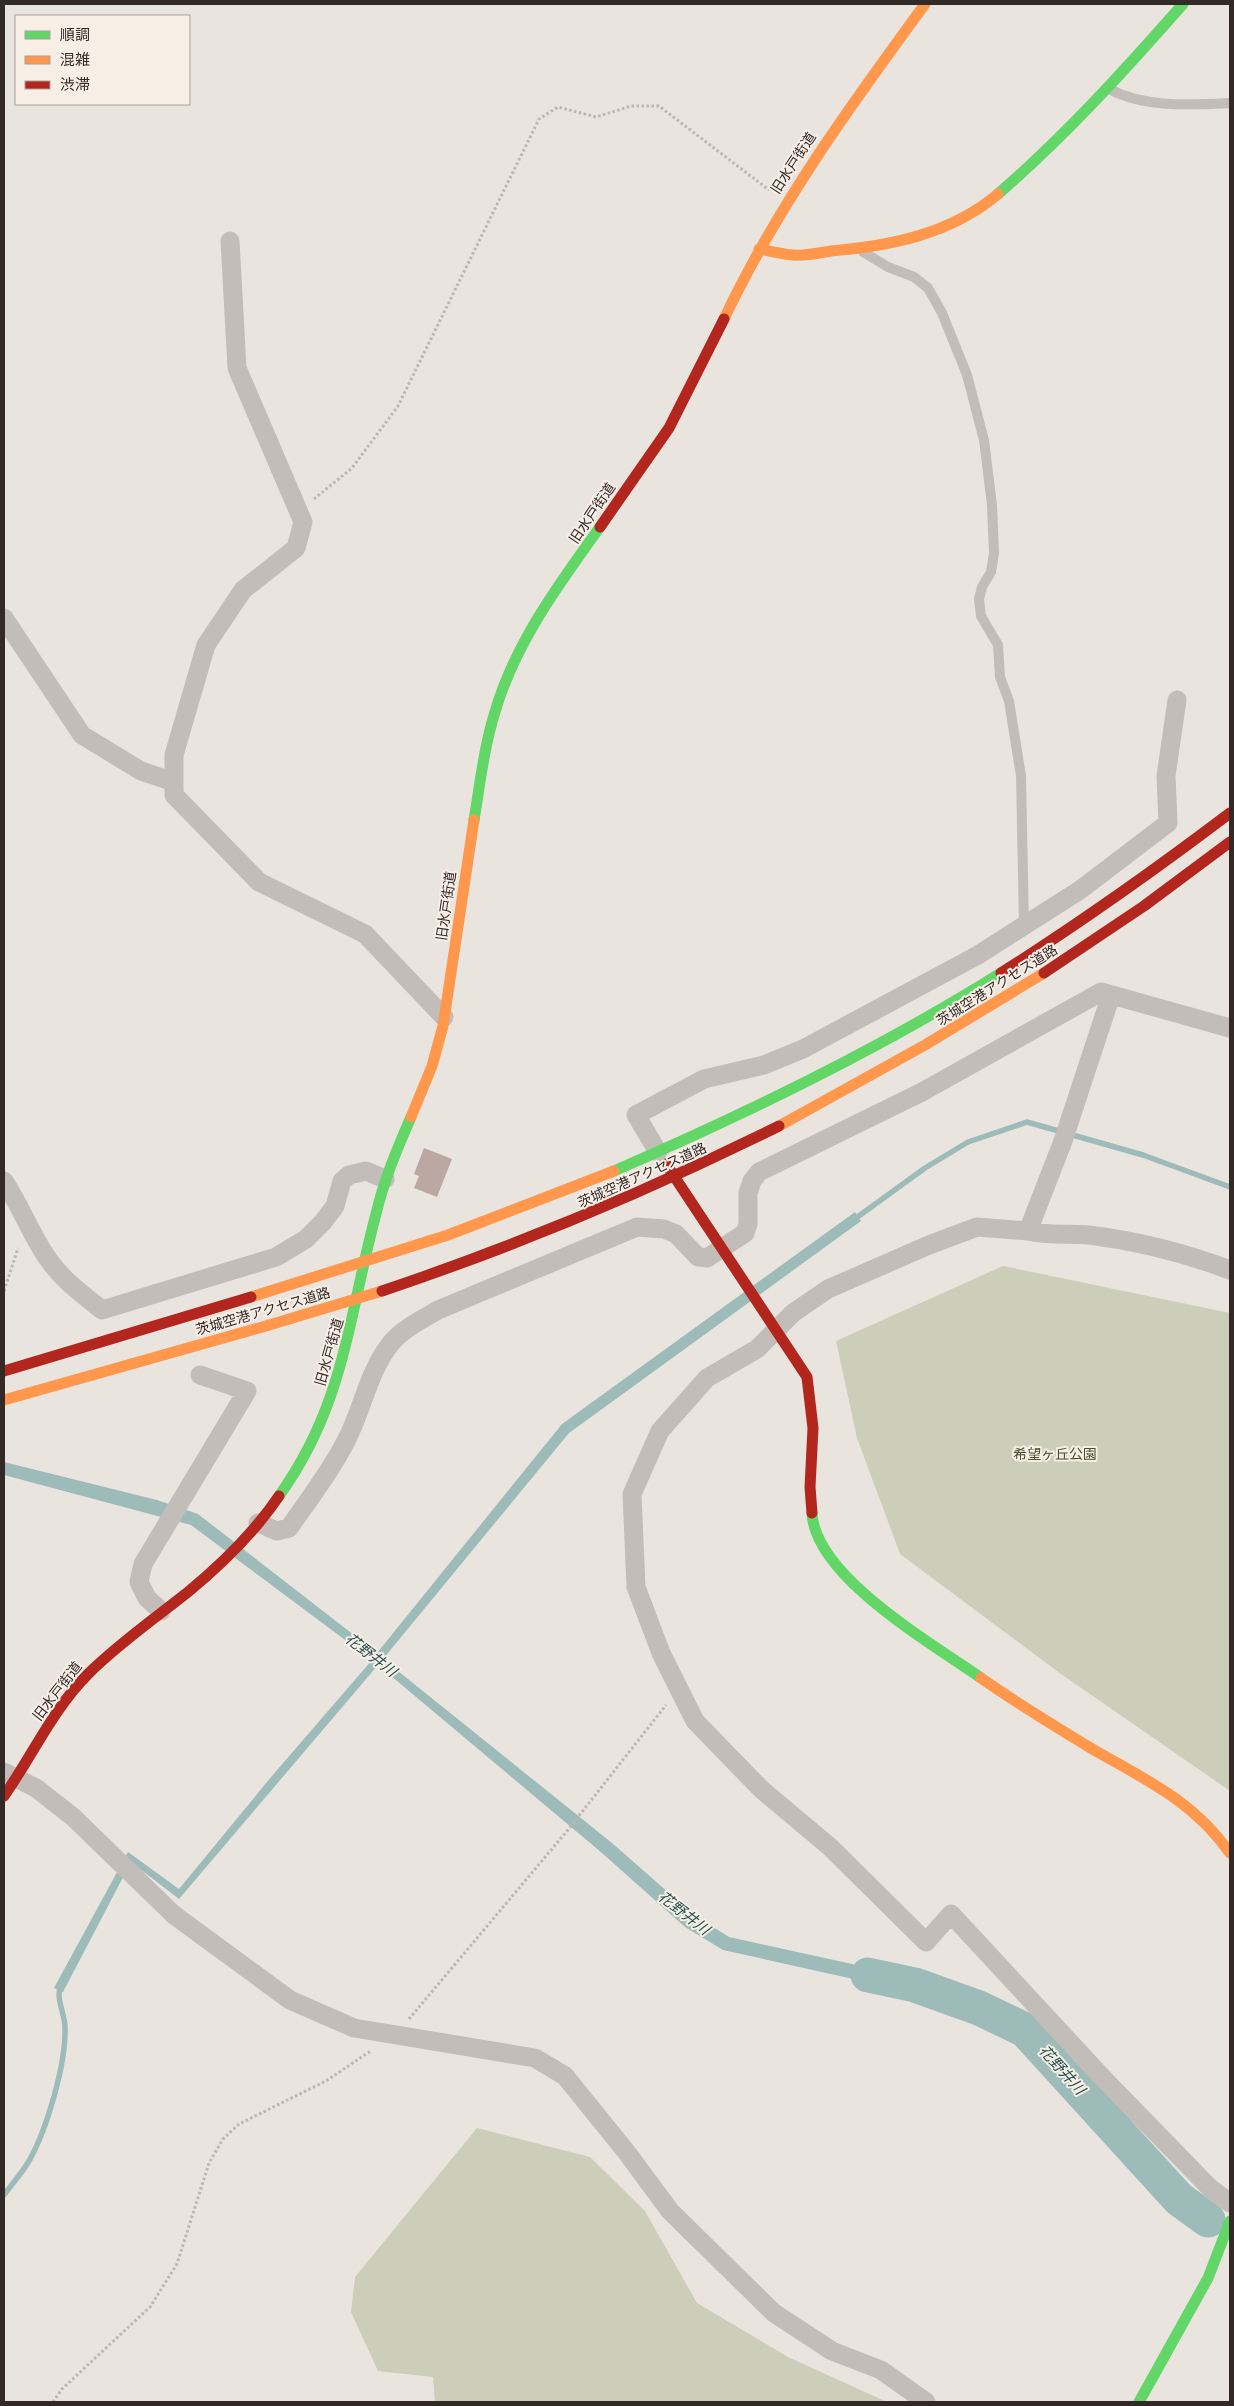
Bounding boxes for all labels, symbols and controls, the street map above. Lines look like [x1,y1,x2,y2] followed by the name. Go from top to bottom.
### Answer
[15,15,190,105] legend
[60,25,90,45] text: 順調
[60,50,90,70] text: 混雑
[60,75,90,95] text: 渋滞
[766,129,820,198] street label: 旧水戸街道
[565,479,620,548] street label: 旧水戸街道
[432,870,461,942] street label: 旧水戸街道
[933,940,1061,1030] street label: 茨城空港アクセス道路
[575,1138,710,1212] street label: 茨城空港アクセス道路
[194,1283,333,1340] street label: 茨城空港アクセス道路
[311,1316,348,1388] street label: 旧水戸街道
[1013,1445,1097,1464] park label: 希望ヶ丘公園
[341,1629,402,1683] water label: 花野井川
[28,1658,86,1725] street label: 旧水戸街道
[654,1887,715,1941] water label: 花野井川
[1034,2041,1091,2100] water label: 花野井川

